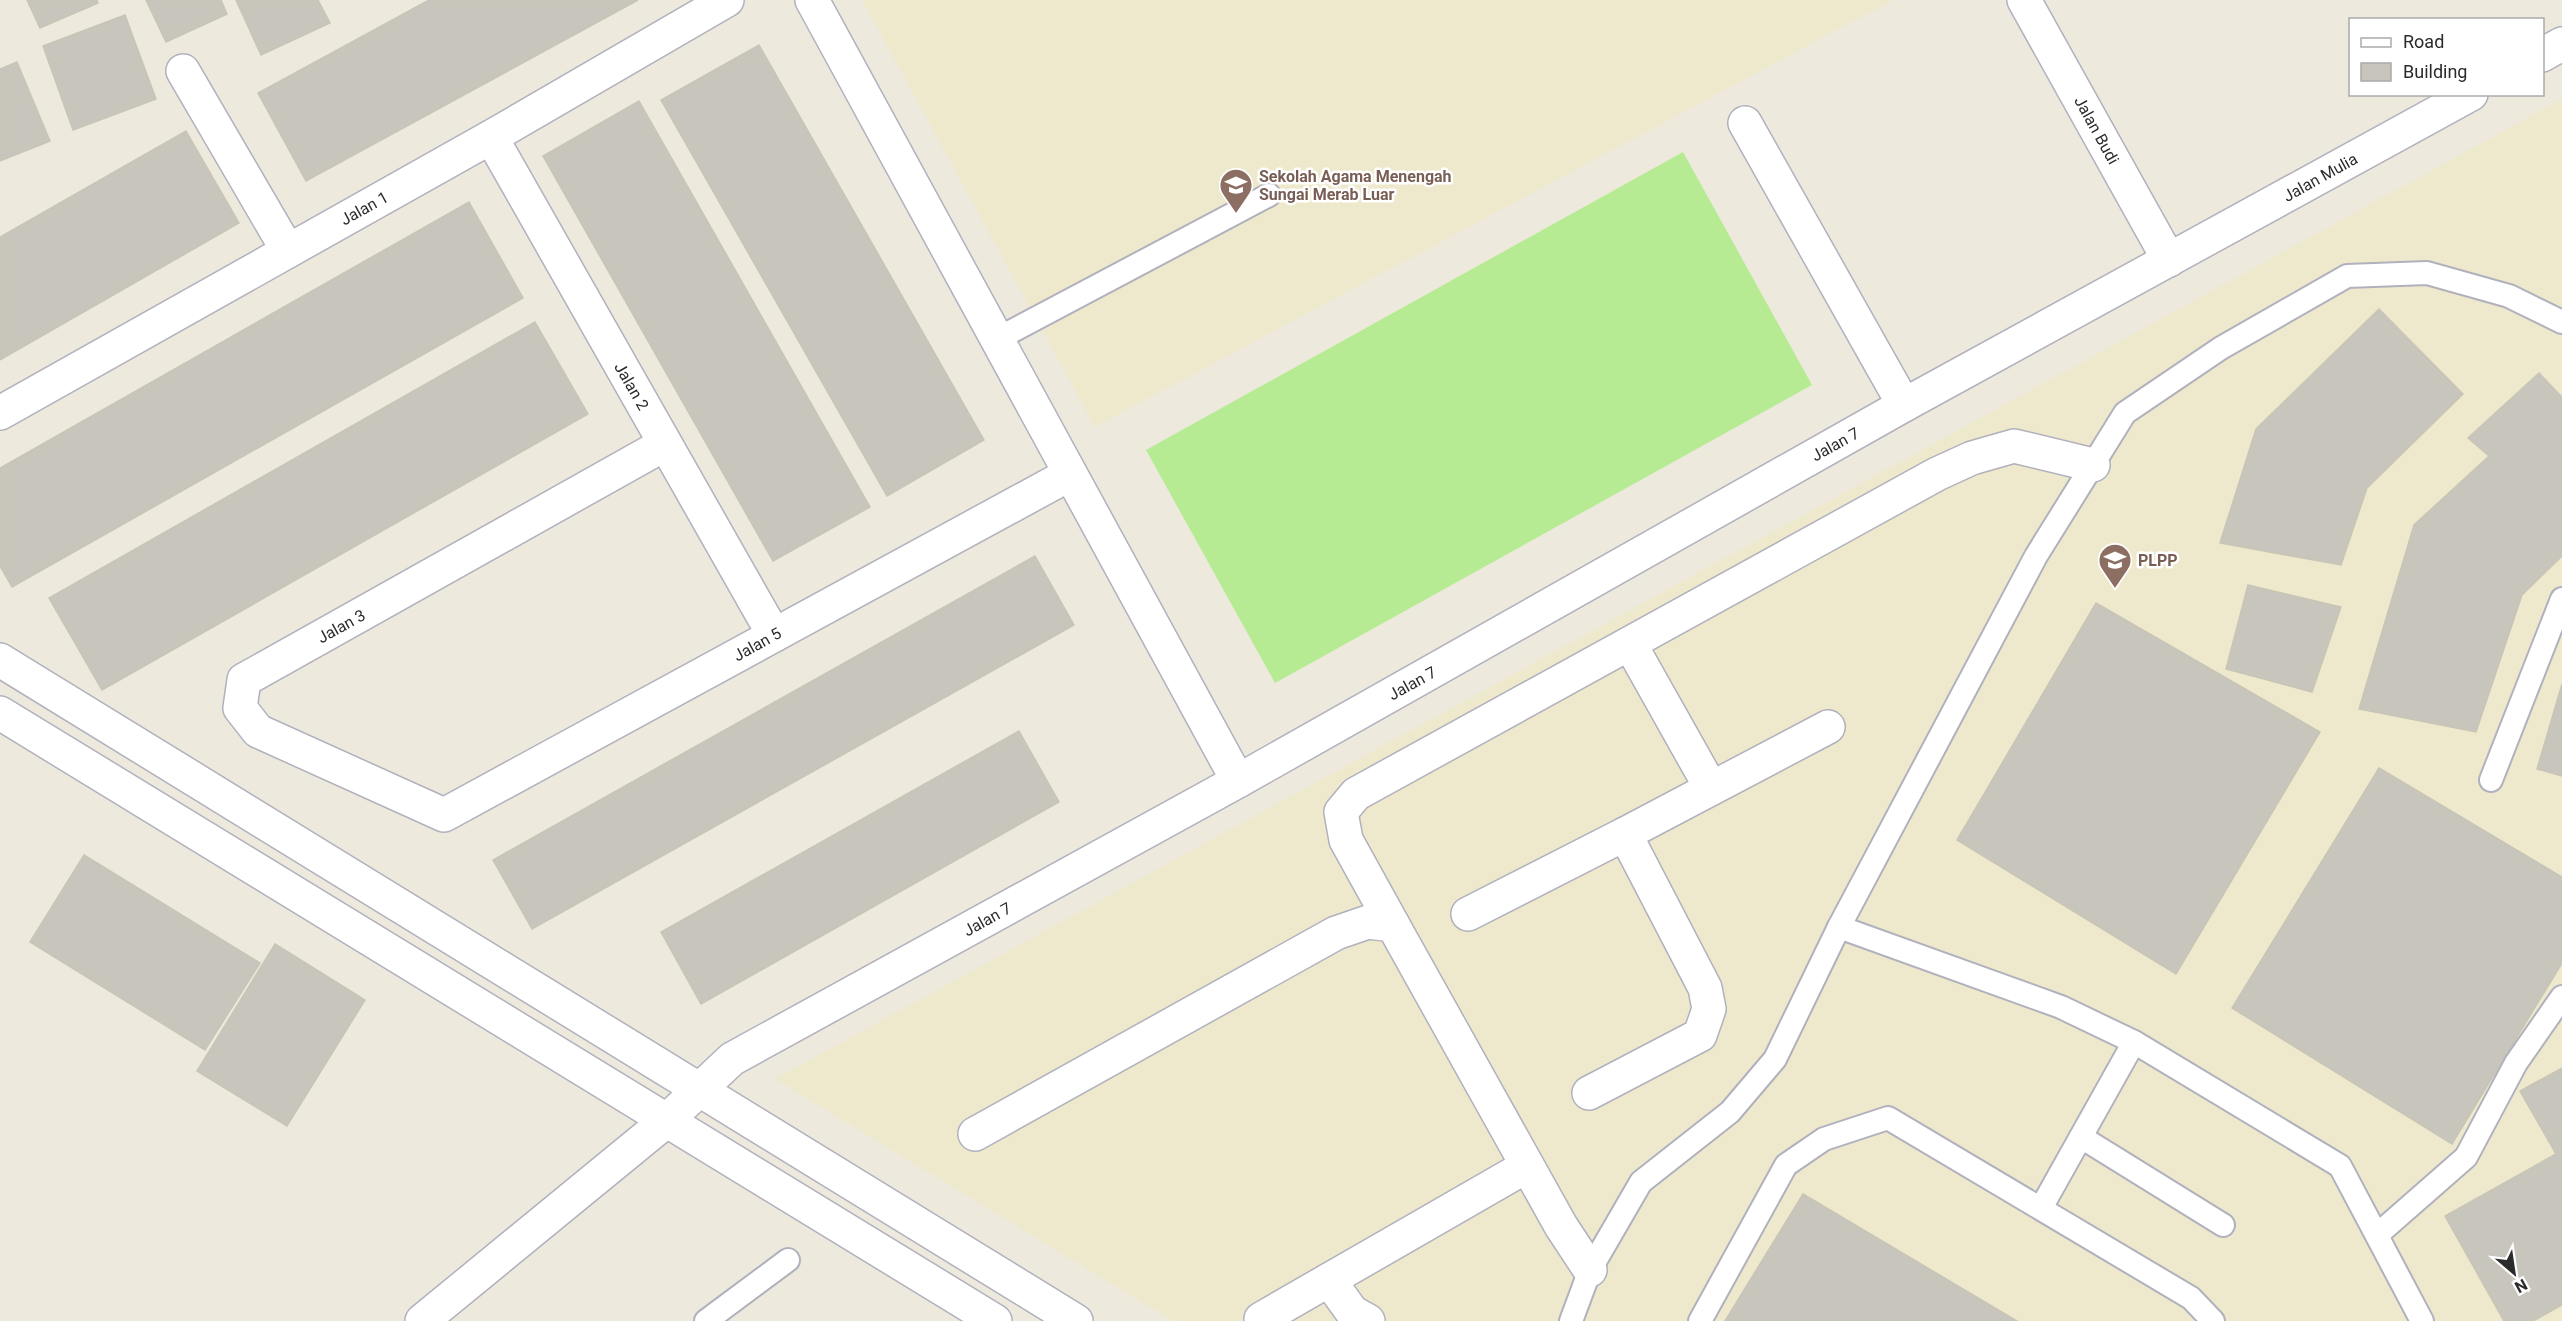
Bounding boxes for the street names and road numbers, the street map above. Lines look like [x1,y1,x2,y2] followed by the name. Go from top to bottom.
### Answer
[2070,93,2123,167] street label: Jalan Budi
[2280,149,2361,206] street label: Jalan Mulia
[337,188,392,229] street label: Jalan 1
[610,359,653,413] street label: Jalan 2
[1808,424,1863,465] street label: Jalan 7
[314,606,369,647] street label: Jalan 3
[730,624,785,665] street label: Jalan 5
[1385,663,1440,704] street label: Jalan 7
[960,899,1015,940] street label: Jalan 7

